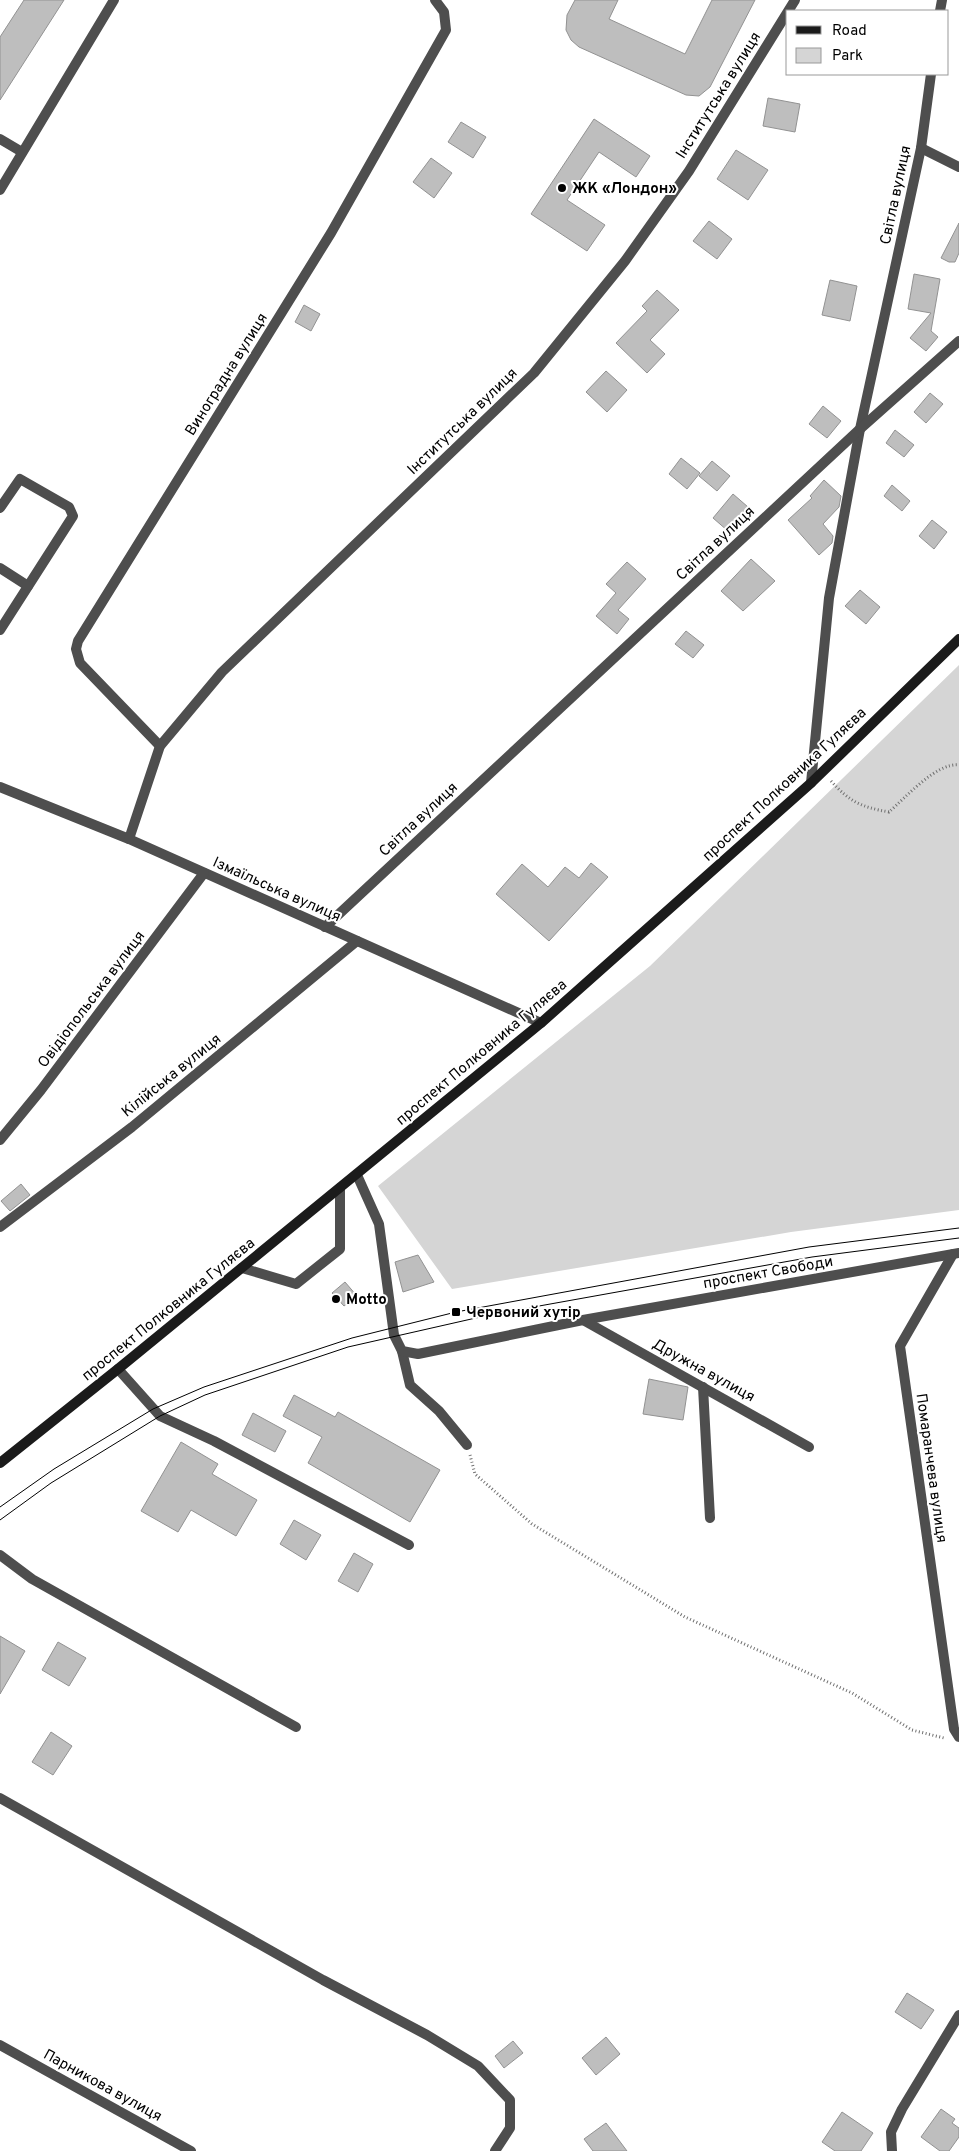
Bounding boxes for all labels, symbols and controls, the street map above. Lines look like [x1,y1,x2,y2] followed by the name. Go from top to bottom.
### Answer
[786,10,949,75] legend
[832,22,867,41] text: Road
[673,29,766,163] street label: Інститутська вулиця
[832,47,863,66] text: Park
[877,144,916,247] street label: Світла вулиця
[572,180,677,199] place label: ЖК «Лондон»
[556,182,568,194] marker: ЖК «Лондон»
[182,310,273,440] street label: Виноградна вулиця
[404,365,522,480] street label: Інститутська вулиця
[673,503,759,585] street label: Світла вулиця
[699,704,871,866] street label: проспект Полковника Гуляєва
[376,779,462,861] street label: Світла вулиця
[209,854,343,927] street label: Ізмаїльська вулиця
[34,928,150,1072] street label: Овідіопольська вулиця
[393,976,571,1130] street label: проспект Полковника Гуляєва
[118,1030,226,1122] street label: Кілійська вулиця
[79,1234,259,1386] street label: проспект Полковника Гуляєва
[702,1253,835,1294] street label: проспект Свободи
[346,1291,387,1310] place label: Motto
[330,1293,342,1305] marker: Motto
[466,1304,581,1323] place label: Червоний хутір
[450,1306,462,1318] marker: Червоний хутір
[649,1335,758,1407] street label: Дружна вулиця
[911,1392,950,1544] street label: Помаранчева вулиця
[40,2046,165,2127] street label: Парникова вулиця

